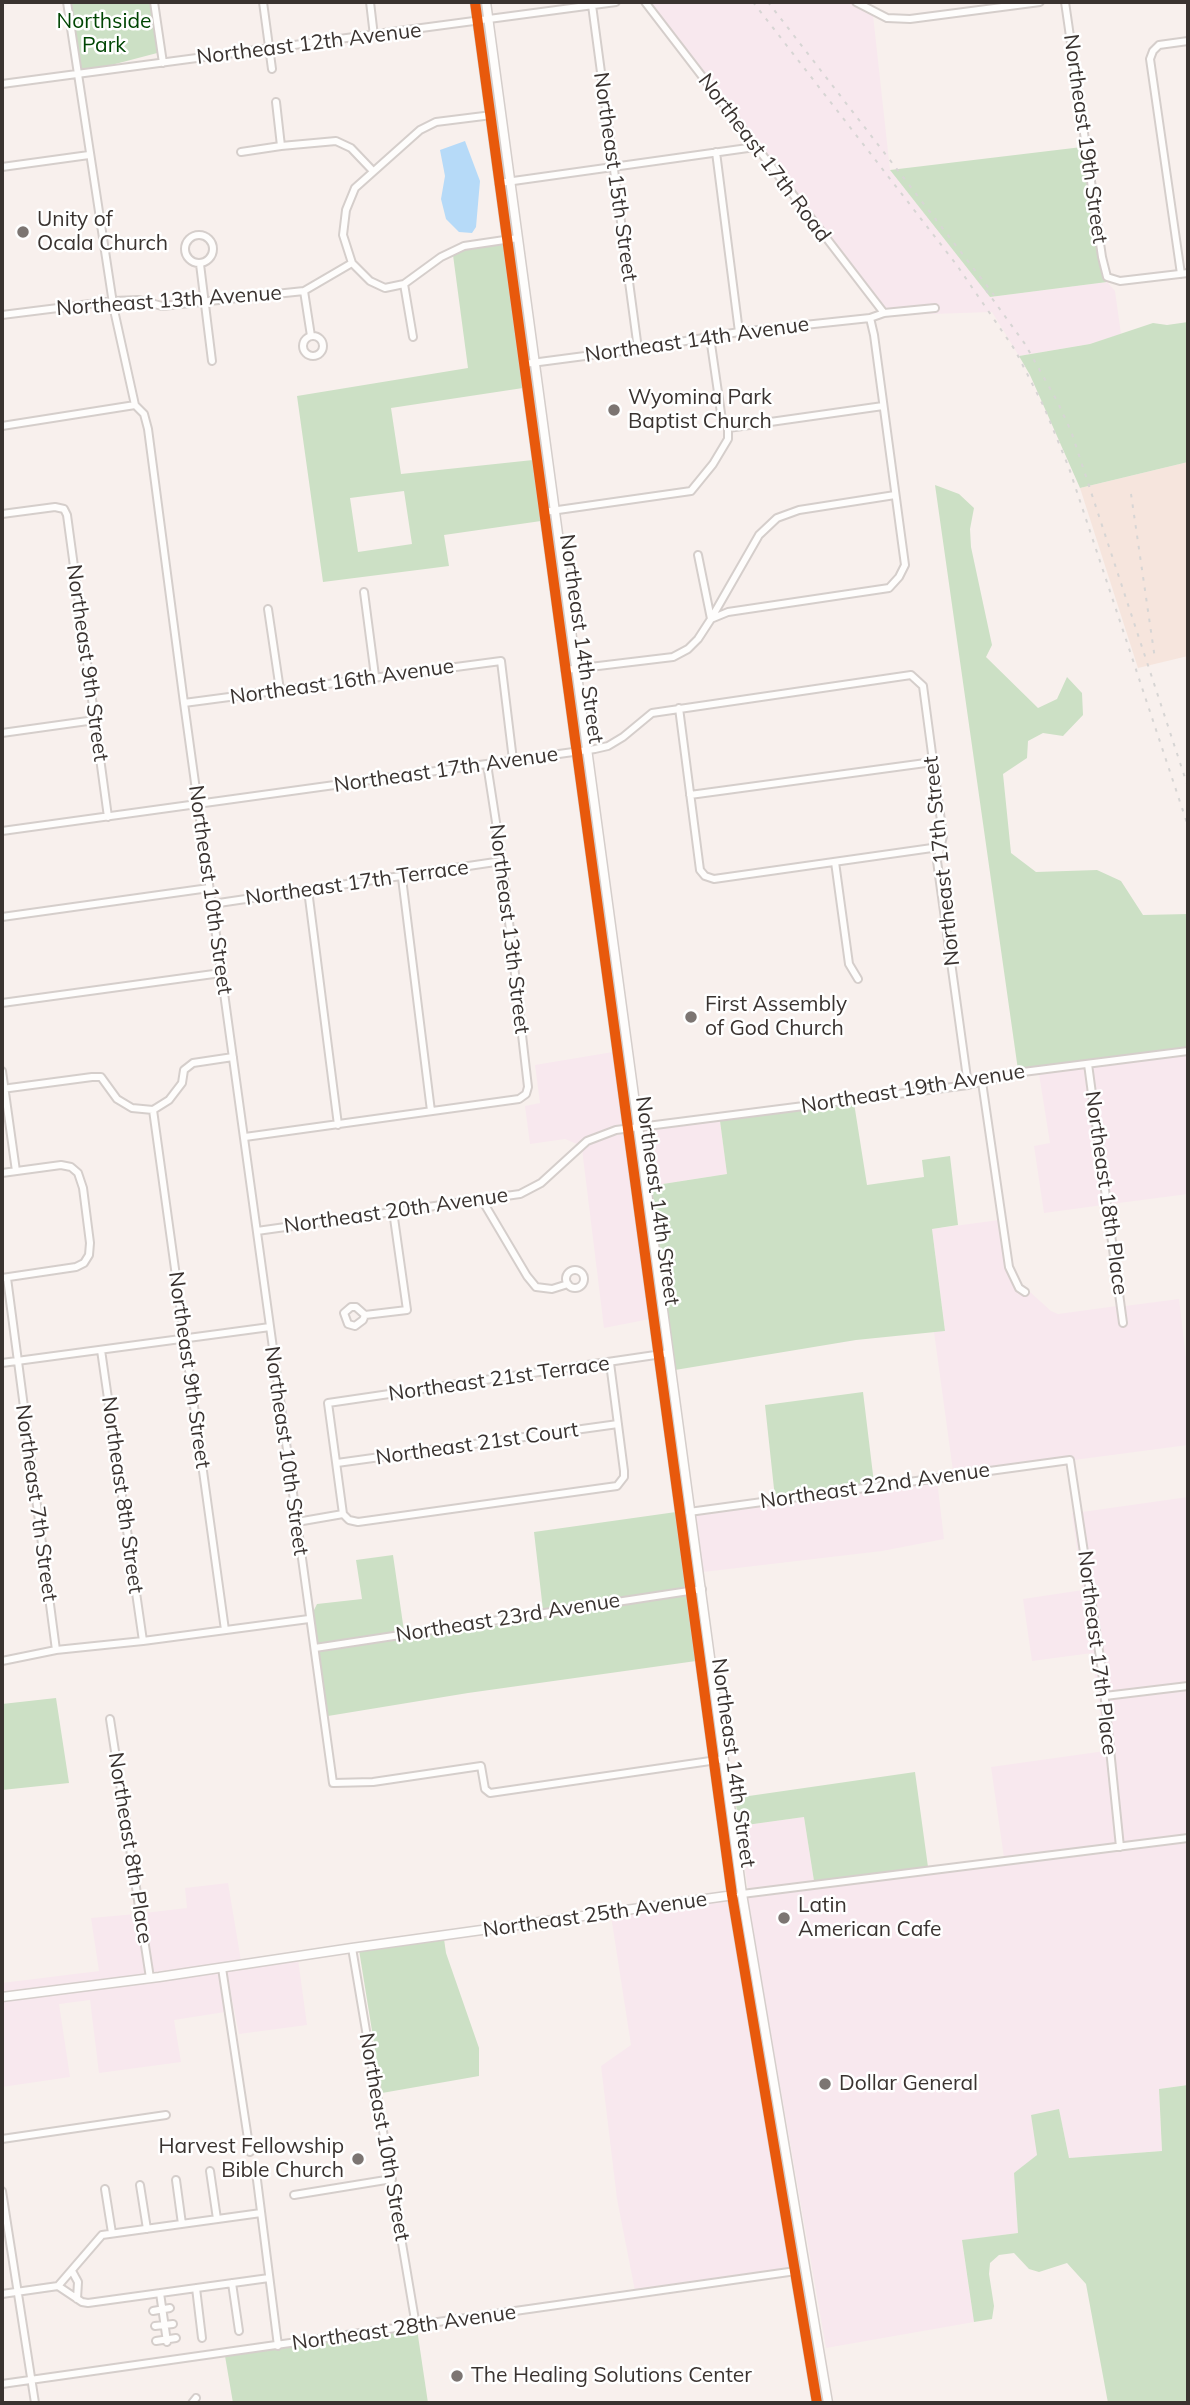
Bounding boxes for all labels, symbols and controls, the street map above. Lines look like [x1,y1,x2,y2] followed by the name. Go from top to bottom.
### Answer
[57,9,151,59] park label: Northside Park
[195,18,423,70] street label: Northeast 12th Avenue
[1058,33,1112,245] street label: Northeast 19th Street
[692,69,836,247] street label: Northeast 17th Road
[588,71,642,283] street label: Northeast 15th Street
[37,207,168,257] place label: Unity of Ocala Church
[15,224,31,240] marker: Unity of Ocala Church
[55,281,283,321] street label: Northeast 13th Avenue
[583,312,811,368] street label: Northeast 14th Avenue
[628,385,772,435] place label: Wyomina Park Baptist Church
[606,402,622,418] marker: Wyomina Park Baptist Church
[554,533,608,745] street label: Northeast 14th Street
[61,563,113,763] street label: Northeast 9th Street
[228,654,456,710] street label: Northeast 16th Avenue
[332,742,560,798] street label: Northeast 17th Avenue
[918,755,966,967] street label: Northeast 17th Street
[183,784,237,996] street label: Northeast 10th Street
[484,823,534,1035] street label: Northeast 13th Street
[244,855,470,911] street label: Northeast 17th Terrace
[705,992,847,1042] place label: First Assembly of God Church
[683,1009,699,1025] marker: First Assembly of God Church
[799,1059,1027,1119] street label: Northeast 19th Avenue
[1079,1089,1133,1297] street label: Northeast 18th Place
[630,1095,684,1307] street label: Northeast 14th Street
[282,1183,510,1239] street label: Northeast 20th Avenue
[163,1270,215,1470] street label: Northeast 9th Street
[259,1345,313,1557] street label: Northeast 10th Street
[387,1351,611,1407] street label: Northeast 21st Terrace
[96,1395,148,1595] street label: Northeast 8th Street
[10,1403,62,1603] street label: Northeast 7th Street
[374,1417,580,1471] street label: Northeast 21st Court
[759,1457,991,1515] street label: Northeast 22nd Avenue
[1072,1549,1122,1757] street label: Northeast 17th Place
[394,1588,622,1648] street label: Northeast 23rd Avenue
[706,1657,760,1869] street label: Northeast 14th Street
[102,1751,158,1945] street label: Northeast 8th Place
[481,1887,709,1943] street label: Northeast 25th Avenue
[798,1893,941,1943] place label: Latin American Cafe
[776,1910,792,1926] marker: Latin American Cafe
[353,2031,415,2243] street label: Northeast 10th Street
[839,2071,978,2097] place label: Dollar General
[817,2076,833,2092] marker: Dollar General
[158,2134,344,2184] place label: Harvest Fellowship Bible Church
[350,2151,366,2167] marker: Harvest Fellowship Bible Church
[290,2300,518,2356] street label: Northeast 28th Avenue
[471,2363,752,2389] place label: The Healing Solutions Center
[449,2368,465,2384] marker: The Healing Solutions Center

